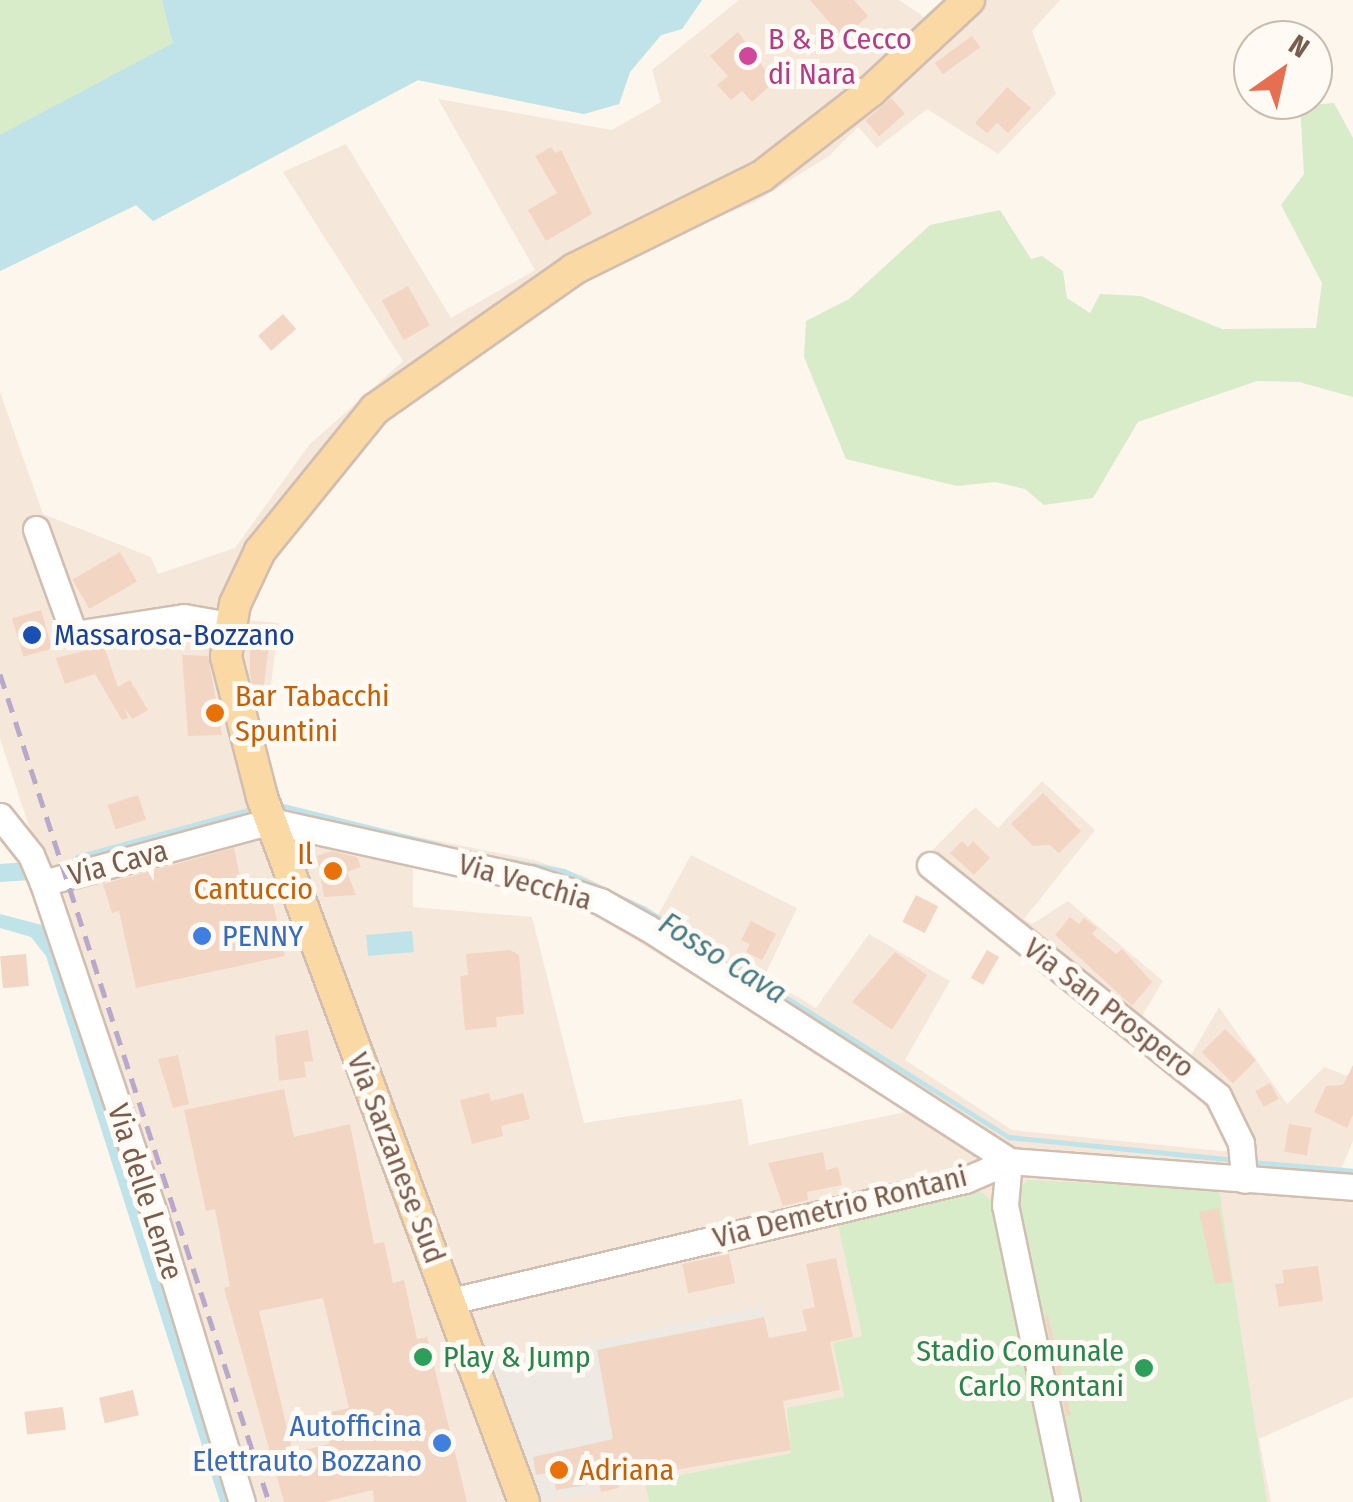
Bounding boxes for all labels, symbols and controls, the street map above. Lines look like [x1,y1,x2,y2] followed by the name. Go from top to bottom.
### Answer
[1233,20,1333,120] north arrow
[768,21,912,92] place label: B & B Cecco di Nara
[1283,28,1315,65] text: N
[737,45,759,67] marker: B & B Cecco di Nara
[54,617,295,653] place label: Massarosa-Bozzano
[19,622,45,648] marker: Massarosa-Bozzano
[235,678,390,748] place label: Bar Tabacchi Spuntini
[204,702,226,724] marker: Bar Tabacchi Spuntini
[64,832,172,894] street label: Via Cava
[194,836,313,906] place label: Il Cantuccio
[454,846,596,918] street label: Via Vecchia
[322,860,344,882] marker: Il Cantuccio
[652,904,794,1012] water label: Fosso Cava
[222,918,303,954] place label: PENNY
[191,925,213,947] marker: PENNY
[1017,930,1201,1086] street label: Via San Prospero
[339,1048,453,1268] street label: Via Sarzanese Sud
[100,1100,190,1284] street label: Via delle Lenze
[709,1158,971,1256] street label: Via Demetrio Rontani
[916,1333,1124,1404] place label: Stadio Comunale Carlo Rontani
[443,1339,591,1375] place label: Play & Jump
[412,1346,434,1368] marker: Play & Jump
[1133,1357,1155,1379] marker: Stadio Comunale Carlo Rontani
[192,1408,422,1478] place label: Autofficina Elettrauto Bozzano
[431,1432,453,1454] marker: Autofficina Elettrauto Bozzano
[579,1452,674,1488] place label: Adriana
[548,1459,570,1481] marker: Adriana

